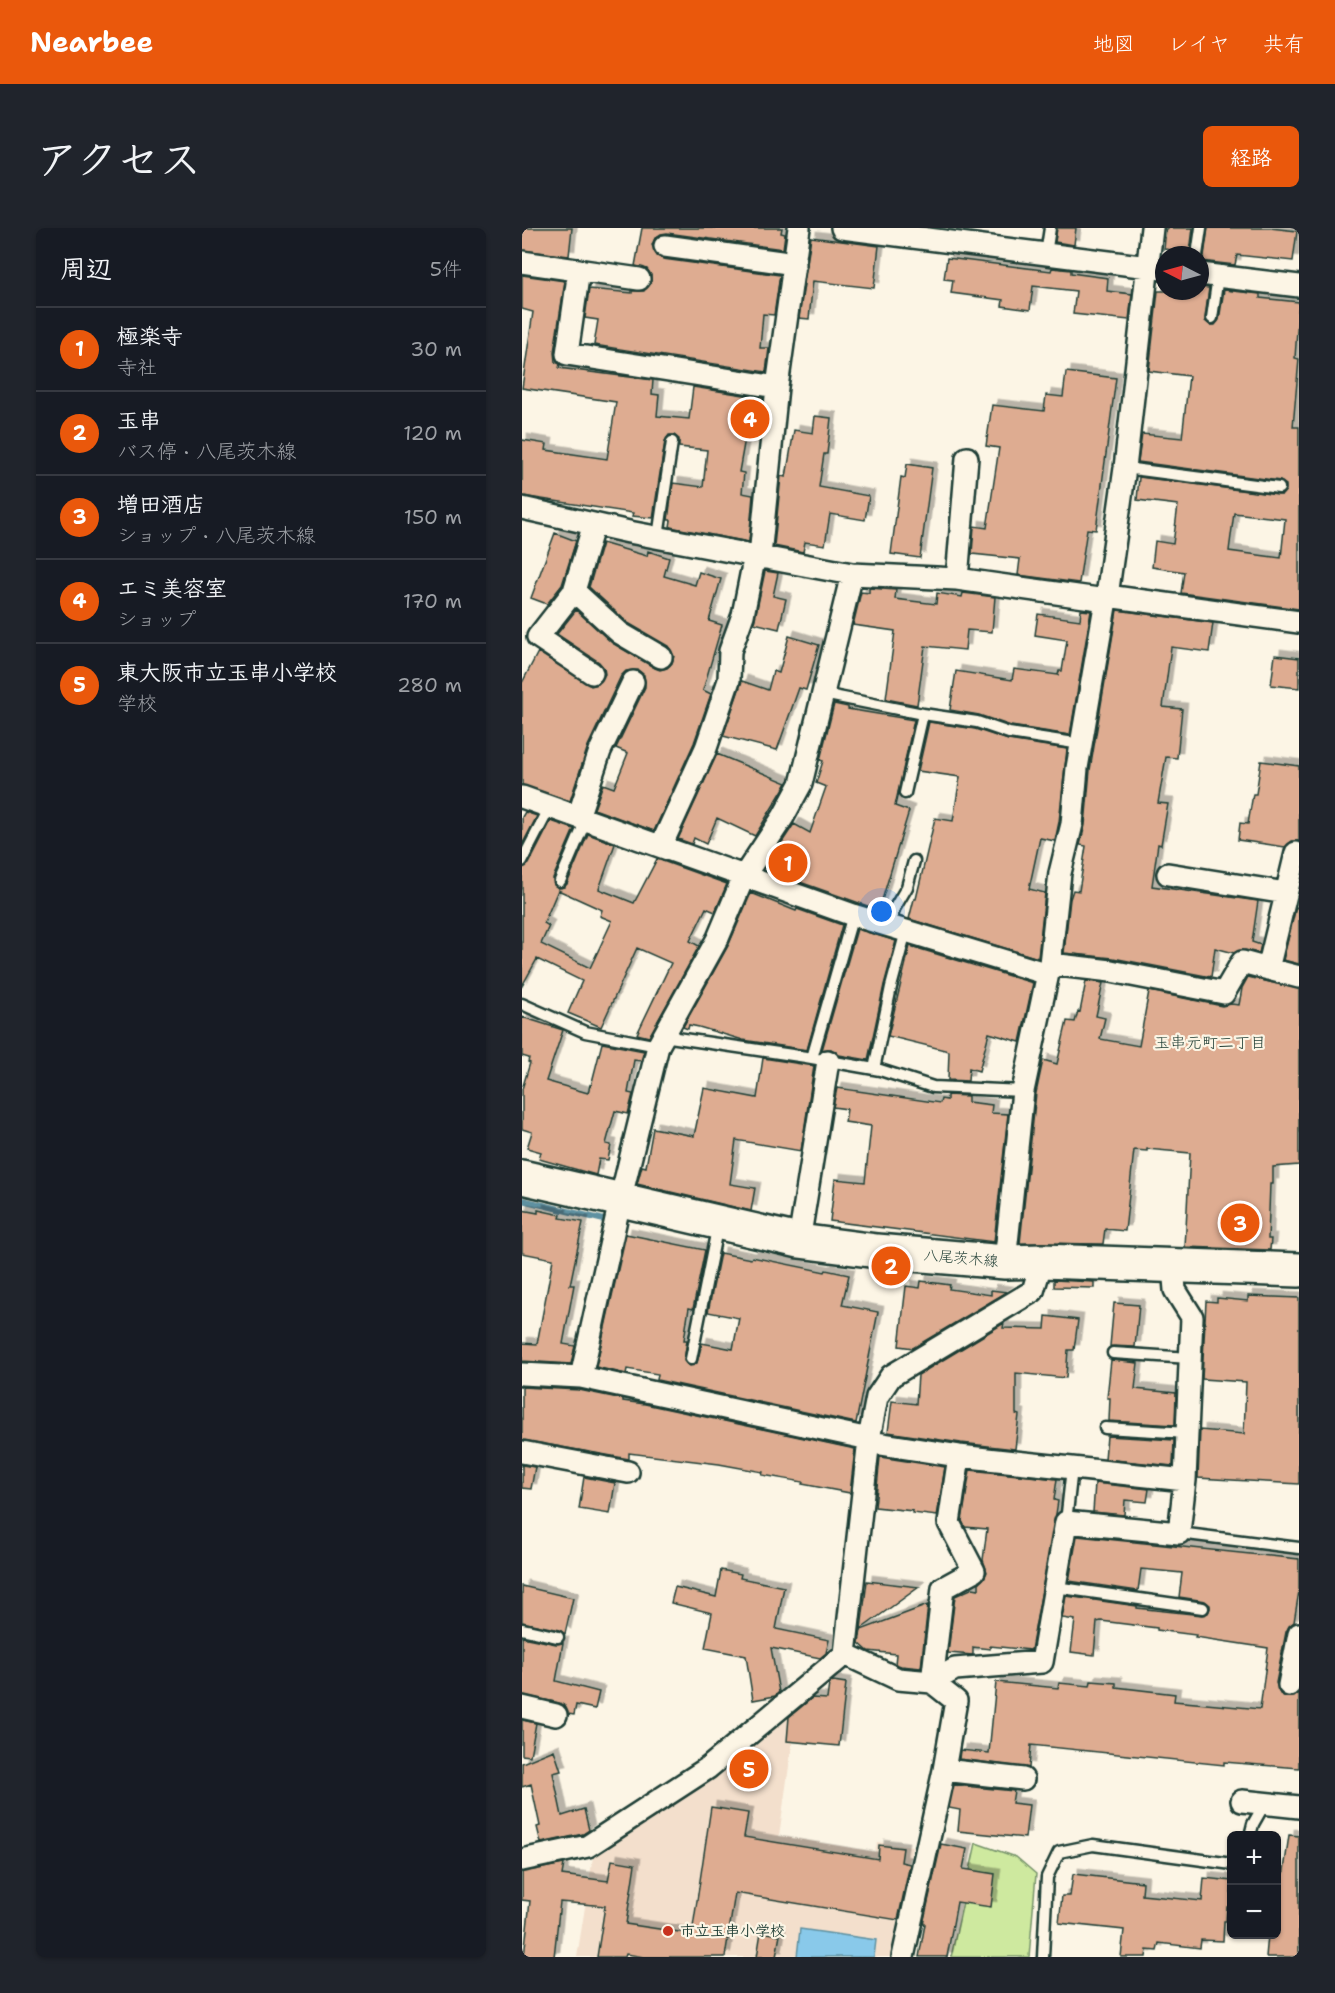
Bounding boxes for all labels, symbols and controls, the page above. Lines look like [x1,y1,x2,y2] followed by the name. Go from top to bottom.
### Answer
[30,23,153,61] text: Nearbee
[1093,30,1135,58] text: 地図
[1168,30,1230,58] text: レイヤ
[1263,30,1305,58] text: 共有
[1203,126,1299,187] button: 経路
[36,131,201,187] text: アクセス
[1155,246,1209,300] north arrow
[60,251,112,286] text: 周辺
[430,256,462,282] text: 5件
[117,322,183,351] text: 極楽寺
[75,336,84,362] text: 1
[410,336,462,362] text: 30 m
[117,354,157,380] text: 寺社
[730,396,770,441] pin: 4
[117,406,161,435] text: 玉串
[73,420,87,446] text: 2
[403,420,462,446] text: 120 m
[117,438,296,464] text: バス停 · 八尾茨木線
[117,490,205,519] text: 増田酒店
[73,504,87,530] text: 3
[404,504,462,530] text: 150 m
[117,522,315,548] text: ショップ · 八尾茨木線
[117,574,227,603] text: エミ美容室
[73,588,87,614] text: 4
[403,588,462,614] text: 170 m
[117,606,196,632] text: ショップ
[117,658,337,687] text: 東大阪市立玉串小学校
[73,672,86,698] text: 5
[397,672,462,698] text: 280 m
[117,690,157,716] text: 学校
[768,840,808,886] pin: 1
[867,897,896,926] your location
[1154,1032,1266,1053] district label: 玉串元町二丁目
[1220,1200,1260,1246] pin: 3
[872,1244,910,1288] pin: 2
[923,1245,999,1271] street label: 八尾茨木線
[730,1746,768,1792] pin: 5
[1227,1831,1281,1939] map controls
[1227,1831,1281,1885] button: +
[1227,1885,1281,1939] button: −
[680,1921,785,1941] place label: 市立玉串小学校
[661,1924,675,1938] marker: 市立玉串小学校

